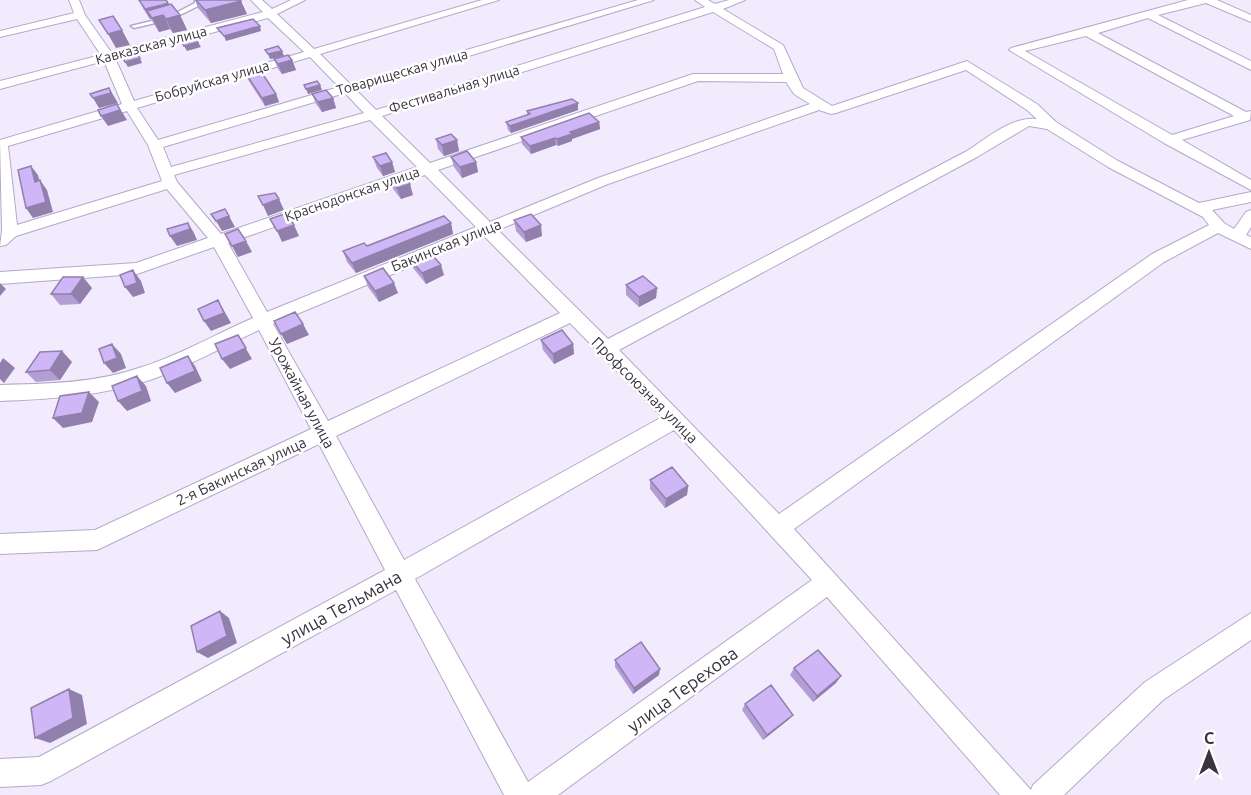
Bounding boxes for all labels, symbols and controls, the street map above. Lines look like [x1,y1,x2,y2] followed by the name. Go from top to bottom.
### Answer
[94,22,208,68] street label: Кавказская улица
[334,46,470,98] street label: Товарищеская улица
[153,57,271,105] street label: Бобруйская улица
[387,62,521,116] street label: Фестивальная улица
[283,163,421,225] street label: Краснодонская улица
[388,215,504,275] street label: Бакинская улица
[588,333,702,447] street label: Профсоюзная улица
[266,335,338,451] street label: Урожайная улица
[173,433,309,509] street label: 2-я Бакинская улица
[277,566,405,648] street label: улица Тельмана
[623,642,741,736] street label: улица Терехова
[1179,723,1239,783] north arrow
[1204,729,1214,747] text: С

